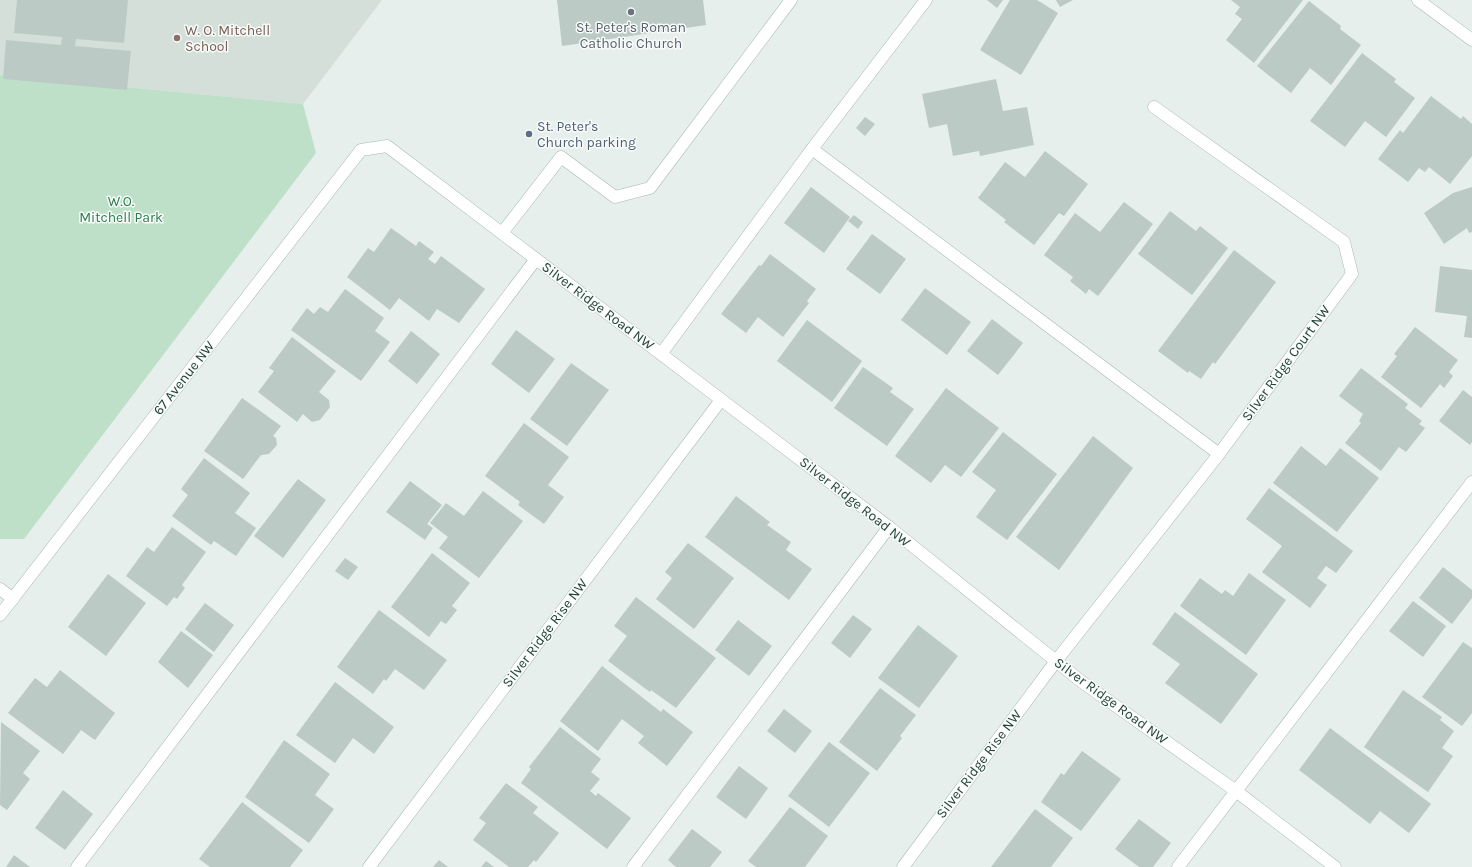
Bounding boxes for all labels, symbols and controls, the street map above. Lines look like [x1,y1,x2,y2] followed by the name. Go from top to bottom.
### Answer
[626,7,636,17] marker: St. Peter's Roman Catholic Church
[576,19,686,52] place label: St. Peter's Roman Catholic Church
[185,22,270,55] place label: W. O. Mitchell School
[172,33,182,43] marker: W. O. Mitchell School
[537,118,636,151] place label: St. Peter's Church parking
[524,129,534,139] marker: St. Peter's Church parking
[79,193,163,226] park label: W.O. Mitchell Park
[538,258,658,354] street label: Silver Ridge Road NW
[1238,301,1334,424] street label: Silver Ridge Court NW
[150,337,219,418] street label: 67 Avenue NW
[796,453,914,551] street label: Silver Ridge Road NW
[499,575,592,691] street label: Silver Ridge Rise NW
[1051,654,1172,748] street label: Silver Ridge Road NW
[933,706,1026,822] street label: Silver Ridge Rise NW

